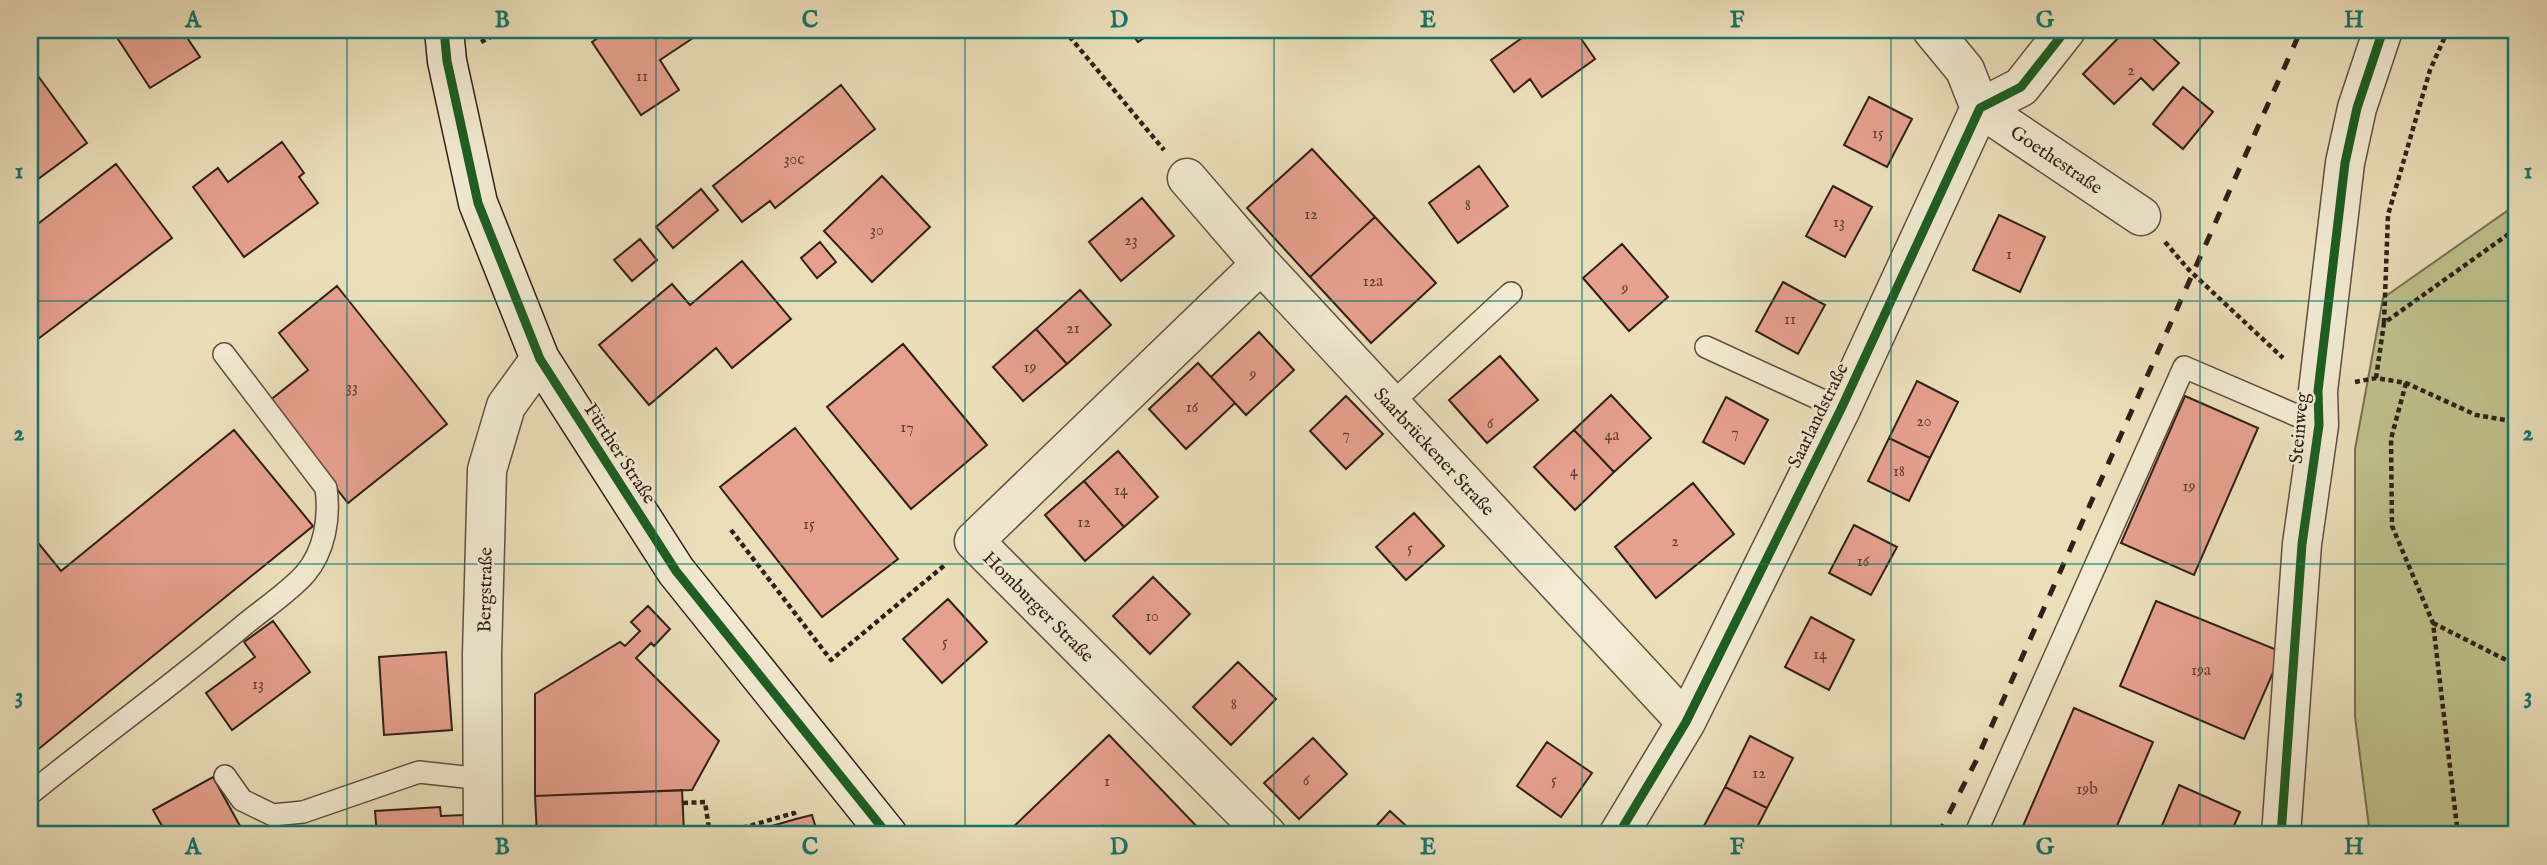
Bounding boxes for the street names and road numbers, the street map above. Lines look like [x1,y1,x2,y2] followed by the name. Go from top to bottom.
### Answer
[2005,121,2107,200] street label: Goethestraße
[1783,359,1855,472] street label: Saarlandstraße
[1368,383,1499,522] street label: Saarbrückener Straße
[2285,391,2315,465] street label: Steinweg
[578,399,661,509] street label: Fürther Straße
[473,547,499,633] street label: Bergstraße
[977,547,1099,668] street label: Homburger Straße

